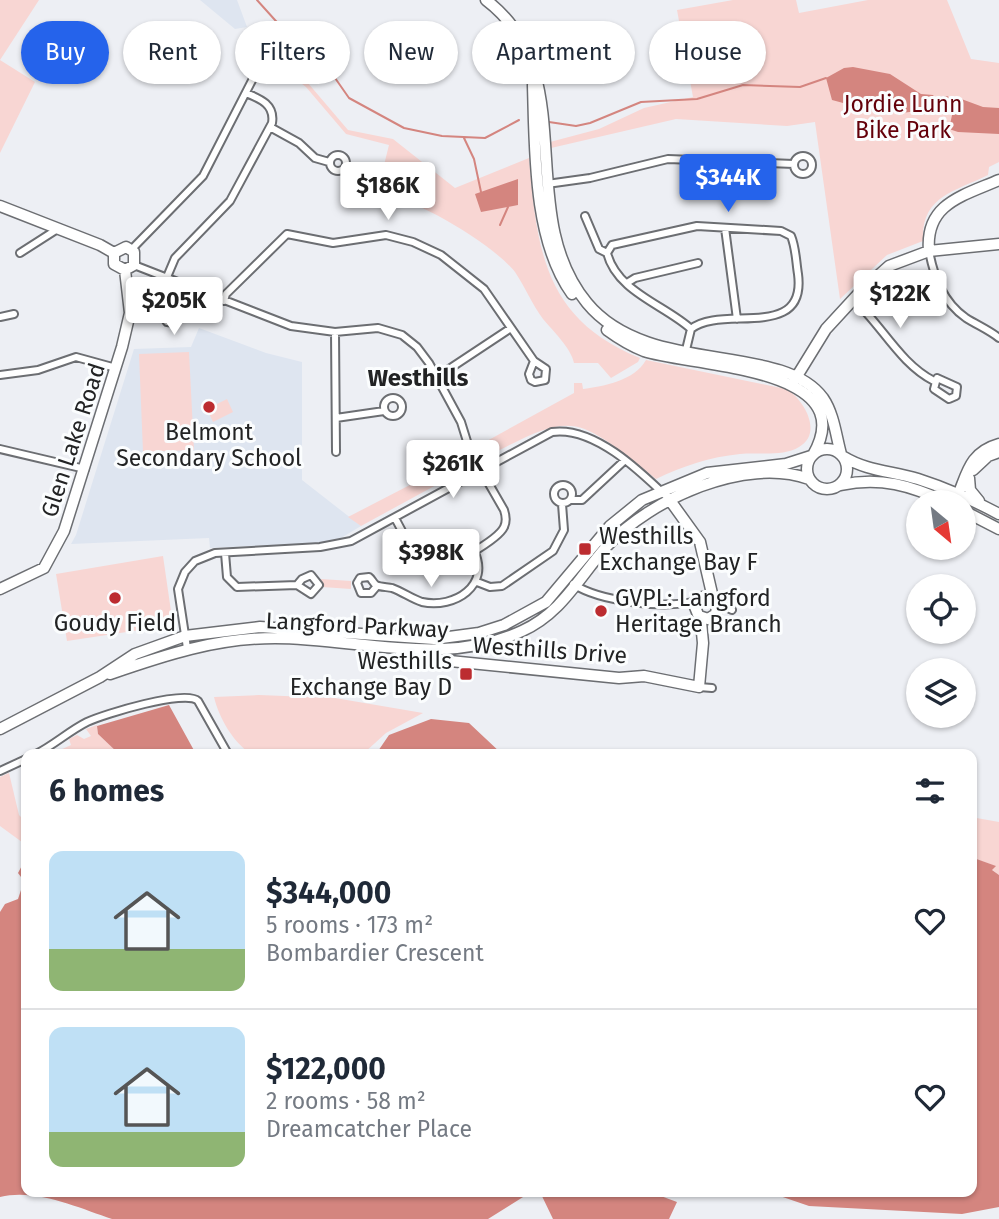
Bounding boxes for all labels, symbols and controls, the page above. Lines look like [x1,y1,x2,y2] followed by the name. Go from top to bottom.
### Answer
[21,21,109,84] chip: Buy
[123,21,221,84] chip: Rent
[235,21,350,84] chip: Filters
[364,21,458,84] chip: New
[472,21,635,84] chip: Apartment
[649,21,766,84] chip: House
[844,90,962,144] park label: Jordie Lunn Bike Park
[679,154,777,214] pin: $344K
[339,162,437,222] pin: $186K
[695,163,761,191] text: $344K
[356,171,420,199] text: $186K
[851,270,949,330] pin: $122K
[125,278,223,337] pin: $205K
[870,279,930,307] text: $122K
[142,286,206,314] text: $205K
[35,359,111,521] street label: Glen Lake Road
[368,364,469,392] district label: Westhills
[201,399,217,415] marker: Belmont Secondary School
[116,418,302,472] place label: Belmont Secondary School
[404,440,502,500] pin: $261K
[422,449,484,477] text: $261K
[906,490,976,560] north arrow
[906,490,976,728] map controls
[599,522,758,576] place label: Westhills Exchange Bay F
[382,530,480,589] pin: $398K
[398,538,464,566] text: $398K
[577,541,593,557] marker: Westhills Exchange Bay F
[906,574,976,644] button: locate
[615,584,782,638] place label: GVPL: Langford Heritage Branch
[107,590,123,606] marker: Goudy Field
[593,603,609,619] marker: GVPL: Langford Heritage Branch
[265,606,450,644] street label: Langford Parkway
[54,609,176,637] place label: Goudy Field
[472,631,628,669] street label: Westhills Drive
[290,647,452,701] place label: Westhills Exchange Bay D
[906,658,976,728] button: layers
[458,666,474,682] marker: Westhills Exchange Bay D
[911,772,949,810] icon: filters
[49,773,164,809] text: 6 homes
[266,875,391,911] text: $344,000
[105,879,189,963] icon: home
[911,902,949,940] icon: heart
[266,911,433,939] text: 5 rooms · 173 m²
[266,939,484,967] text: Bombardier Crescent
[266,1051,386,1087] text: $122,000
[105,1055,189,1139] icon: home
[911,1078,949,1116] icon: heart
[266,1087,426,1115] text: 2 rooms · 58 m²
[266,1115,472,1143] text: Dreamcatcher Place

